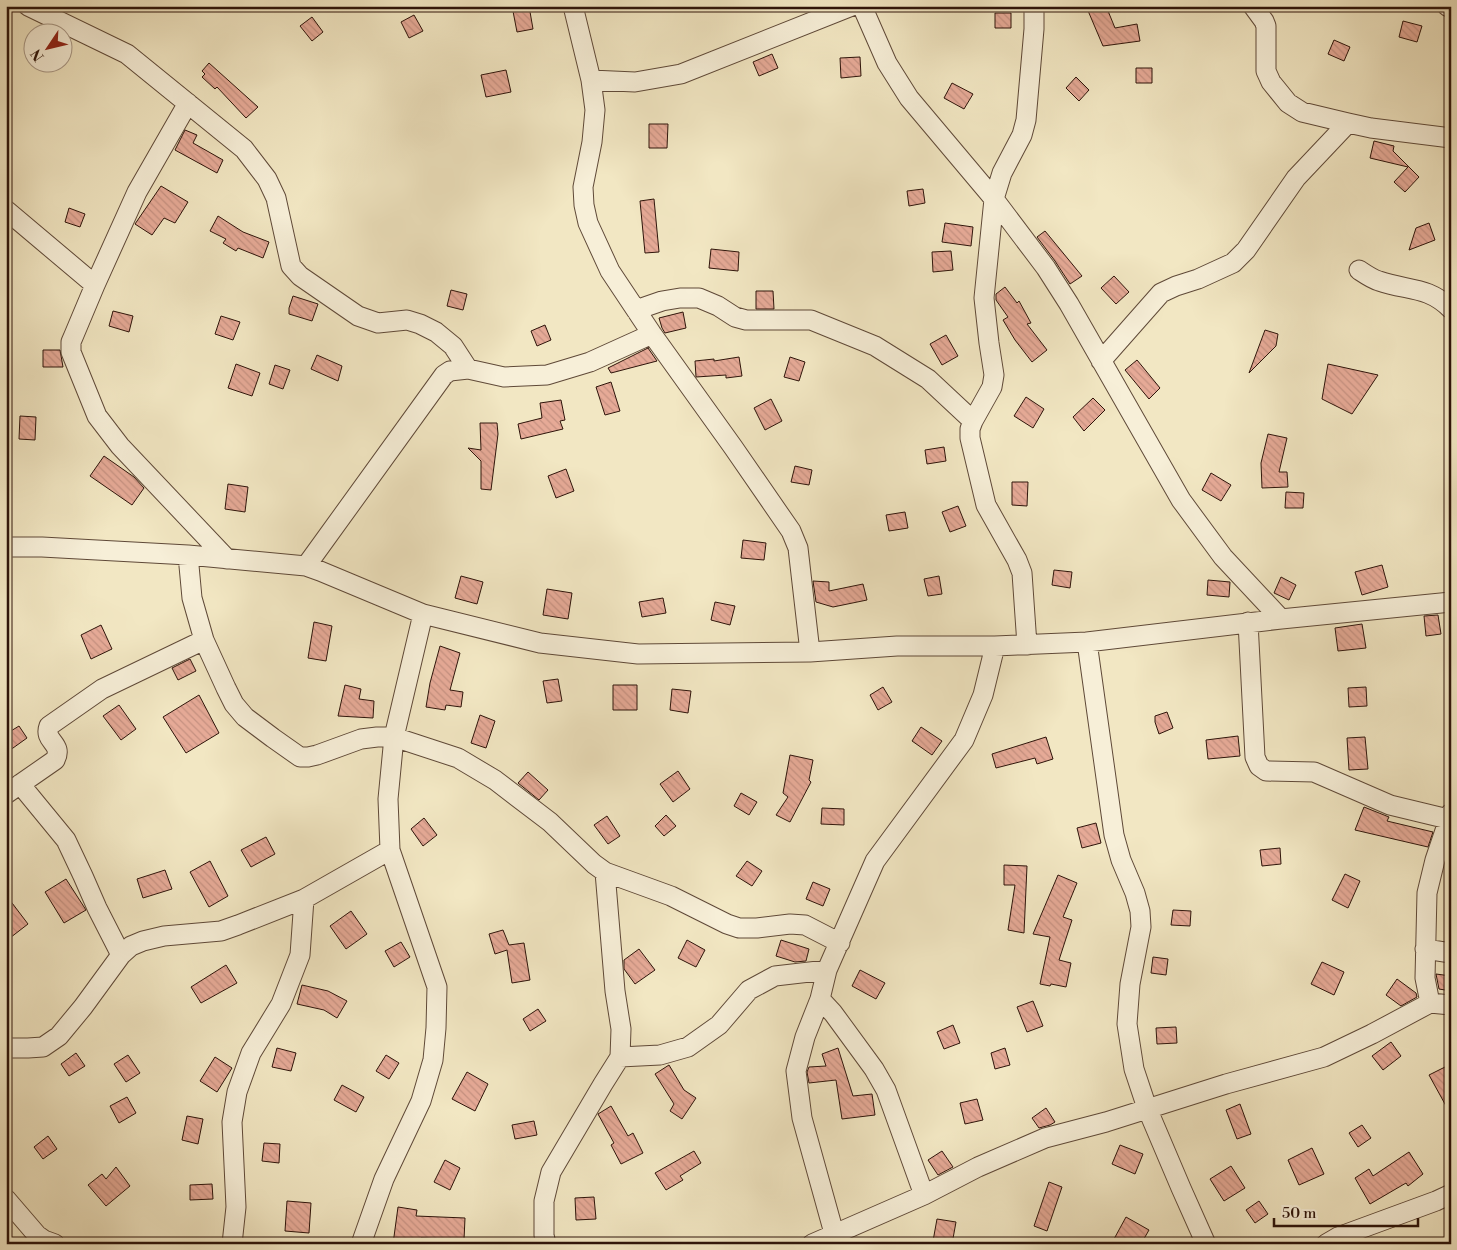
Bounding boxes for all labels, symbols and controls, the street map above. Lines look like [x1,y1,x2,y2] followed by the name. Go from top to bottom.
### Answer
[22,22,72,72] north arrow
[28,45,49,65] text: N
[1274,1195,1418,1227] scale bar
[1282,1204,1316,1223] text: 50 m

